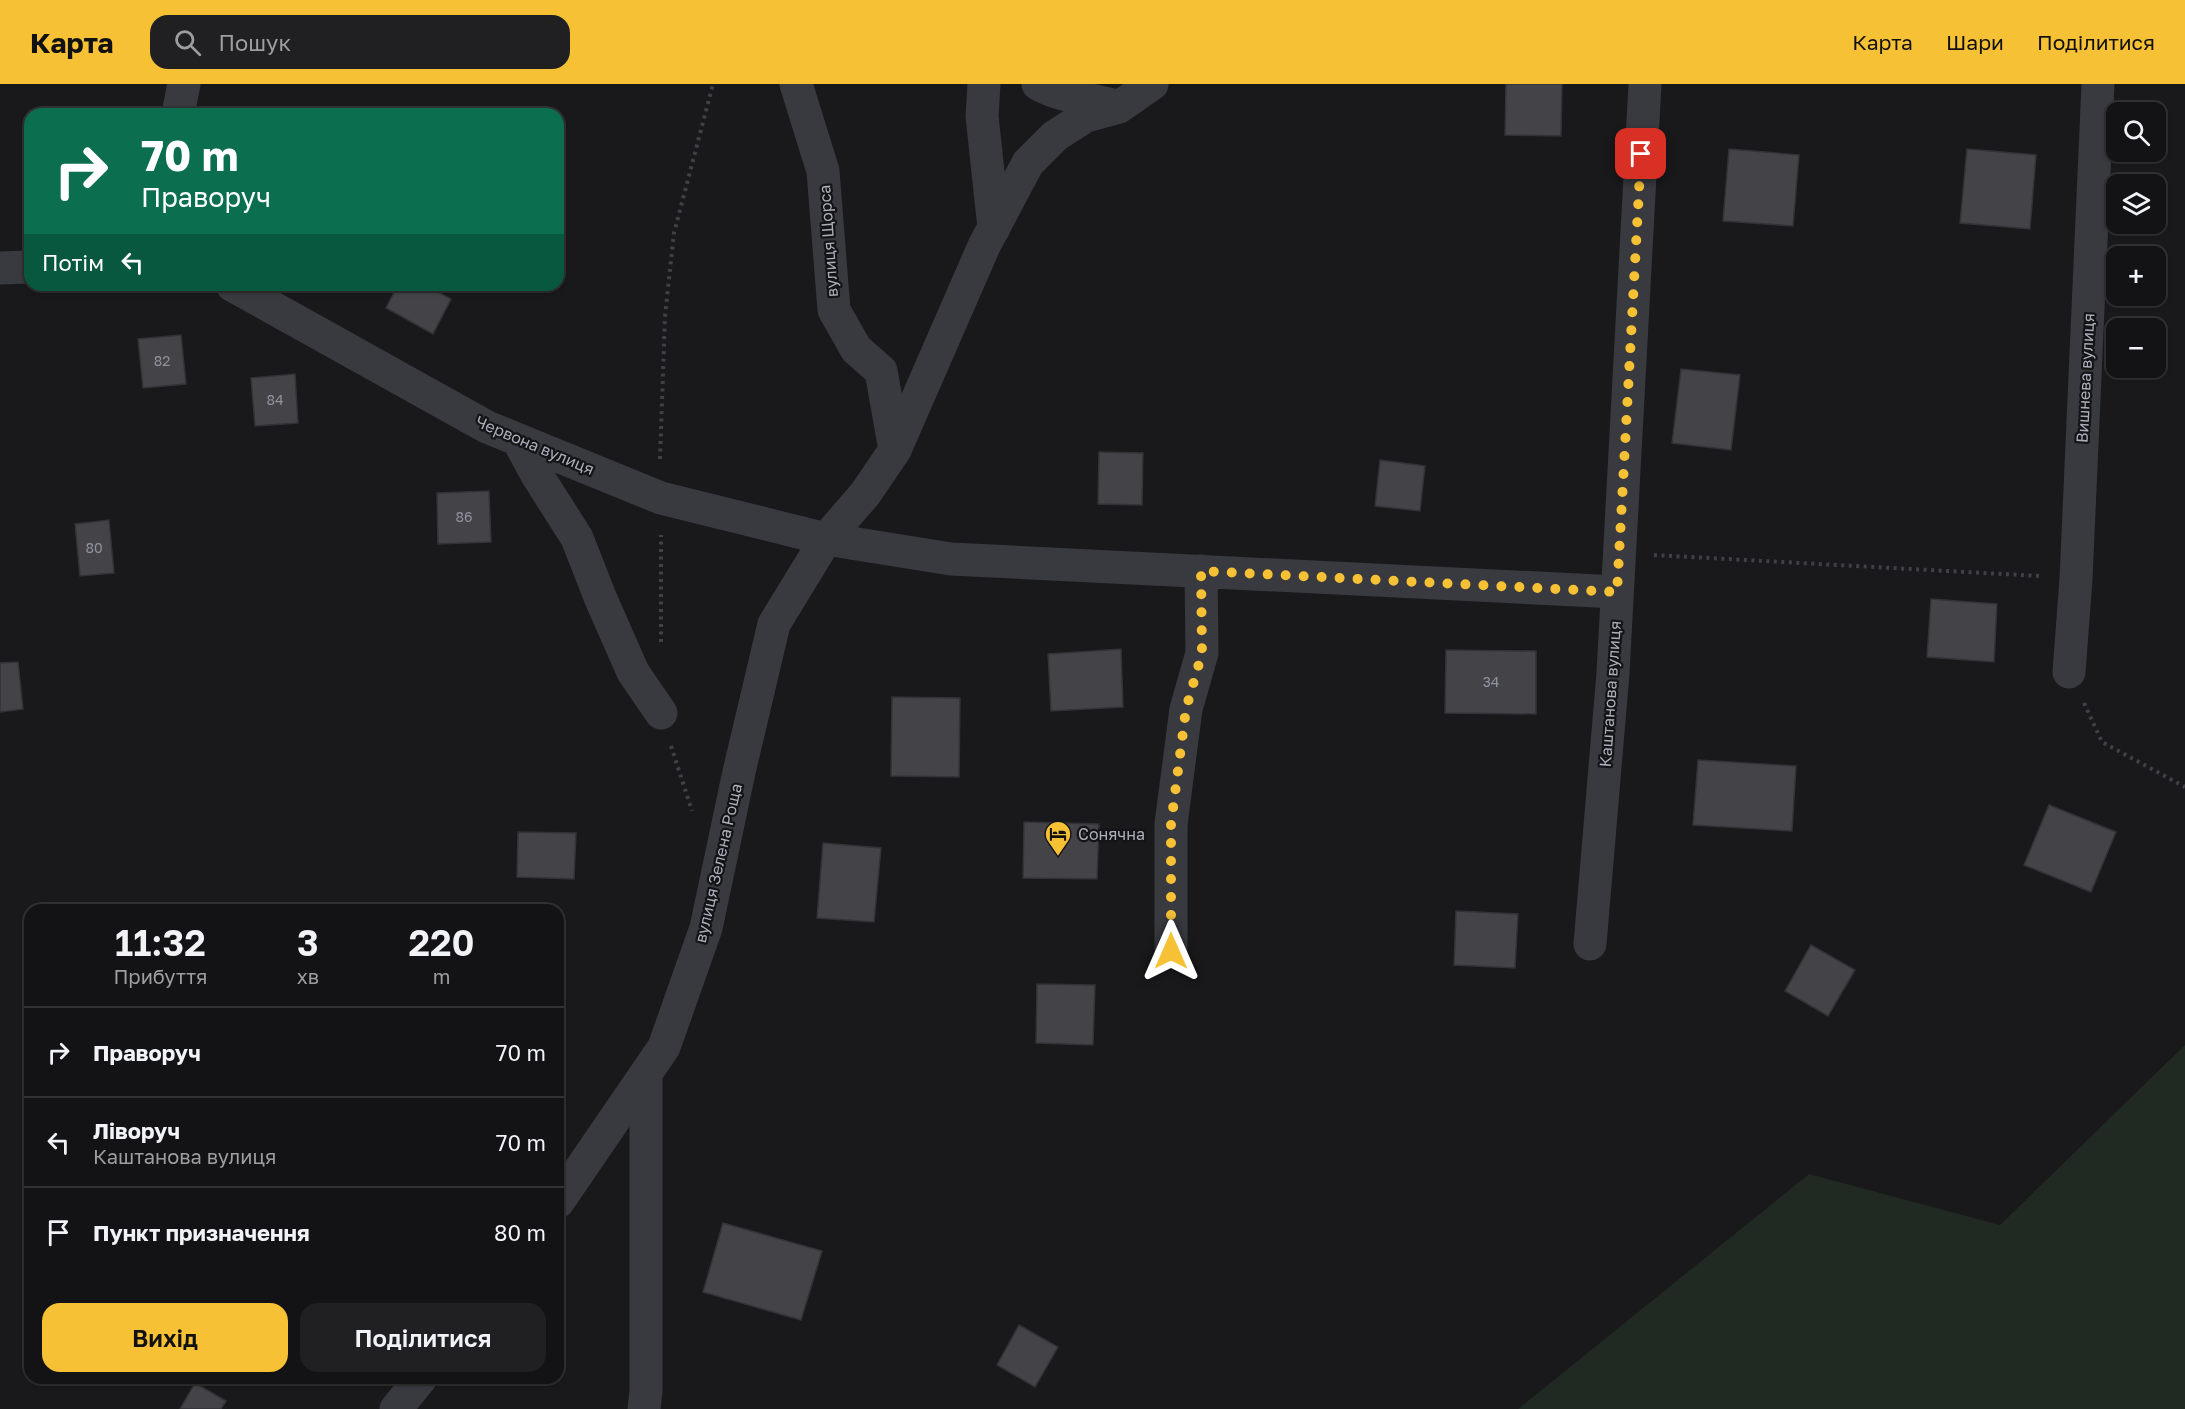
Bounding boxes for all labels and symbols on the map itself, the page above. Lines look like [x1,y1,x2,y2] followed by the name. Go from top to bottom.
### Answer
[1615,128,1666,179] pin
[814,184,842,298] street label: вулиця Щорса
[2072,312,2098,444] street label: Вишнева вулиця
[154,352,170,369] house number: 82
[266,391,284,408] house number: 84
[473,411,597,479] street label: Червона вулиця
[455,508,473,525] house number: 86
[85,539,103,556] house number: 80
[1595,620,1625,768] street label: Каштанова вулиця
[1483,673,1499,690] house number: 34
[690,781,746,945] street label: вулиця Зелена Роща
[1043,819,1073,857] hotel icon: Сонячна
[1078,824,1145,844] place label: Сонячна
[1139,919,1203,983] position arrow

